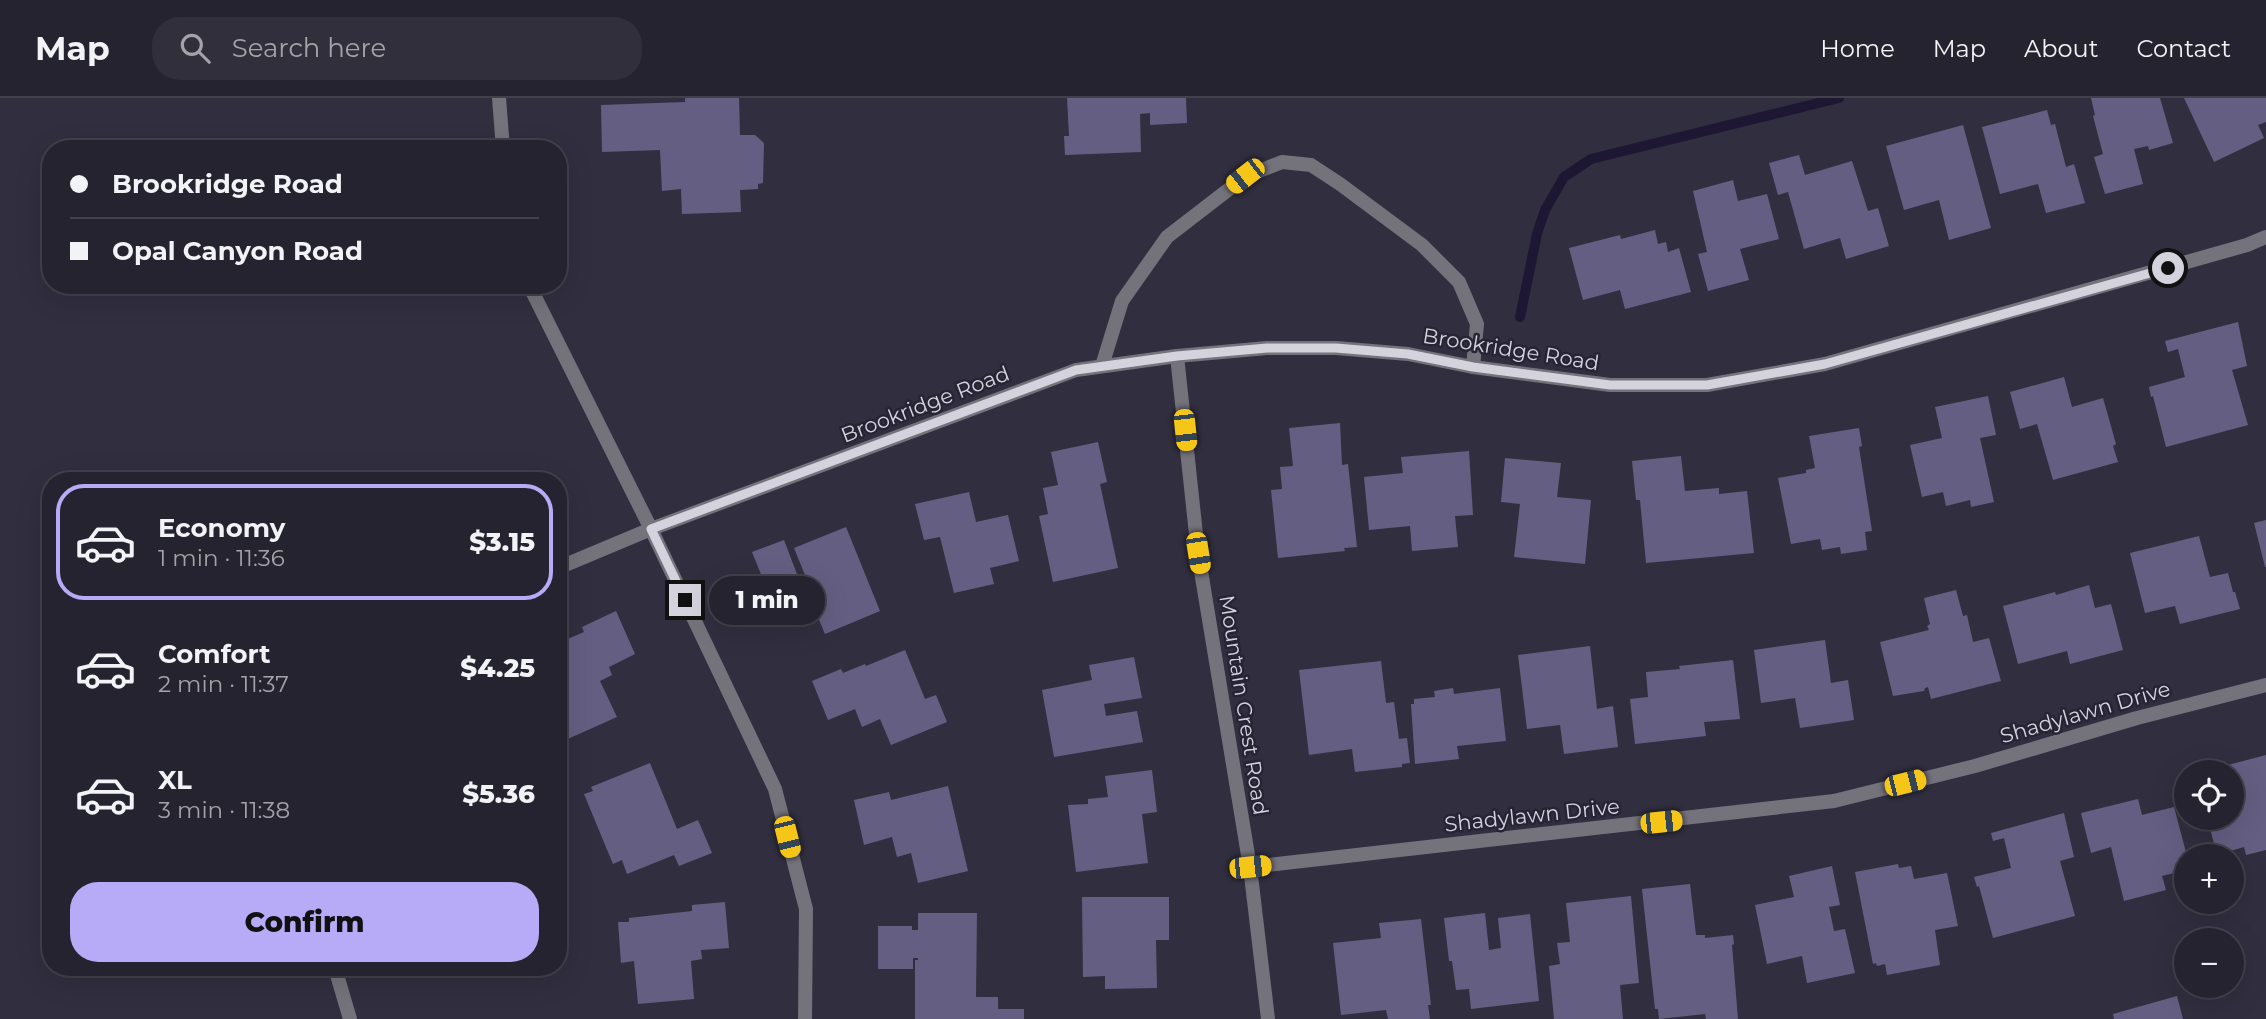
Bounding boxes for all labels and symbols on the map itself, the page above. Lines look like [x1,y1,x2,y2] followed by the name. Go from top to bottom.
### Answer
[1222,155,1269,197] car
[2152,252,2184,284] route start
[1421,323,1601,375] street label: Brookridge Road
[837,360,1013,448] street label: Brookridge Road
[1173,408,1198,452] car
[1185,531,1212,575] car
[710,575,825,624] callout: 1 min
[669,584,701,616] route end
[1214,593,1274,817] street label: Mountain Crest Road
[1997,676,2173,748] street label: Shadylawn Drive
[1883,768,1928,798] car
[1443,793,1621,837] street label: Shadylawn Drive
[1640,809,1683,835] car
[772,814,803,860] car
[1229,854,1272,880] car

